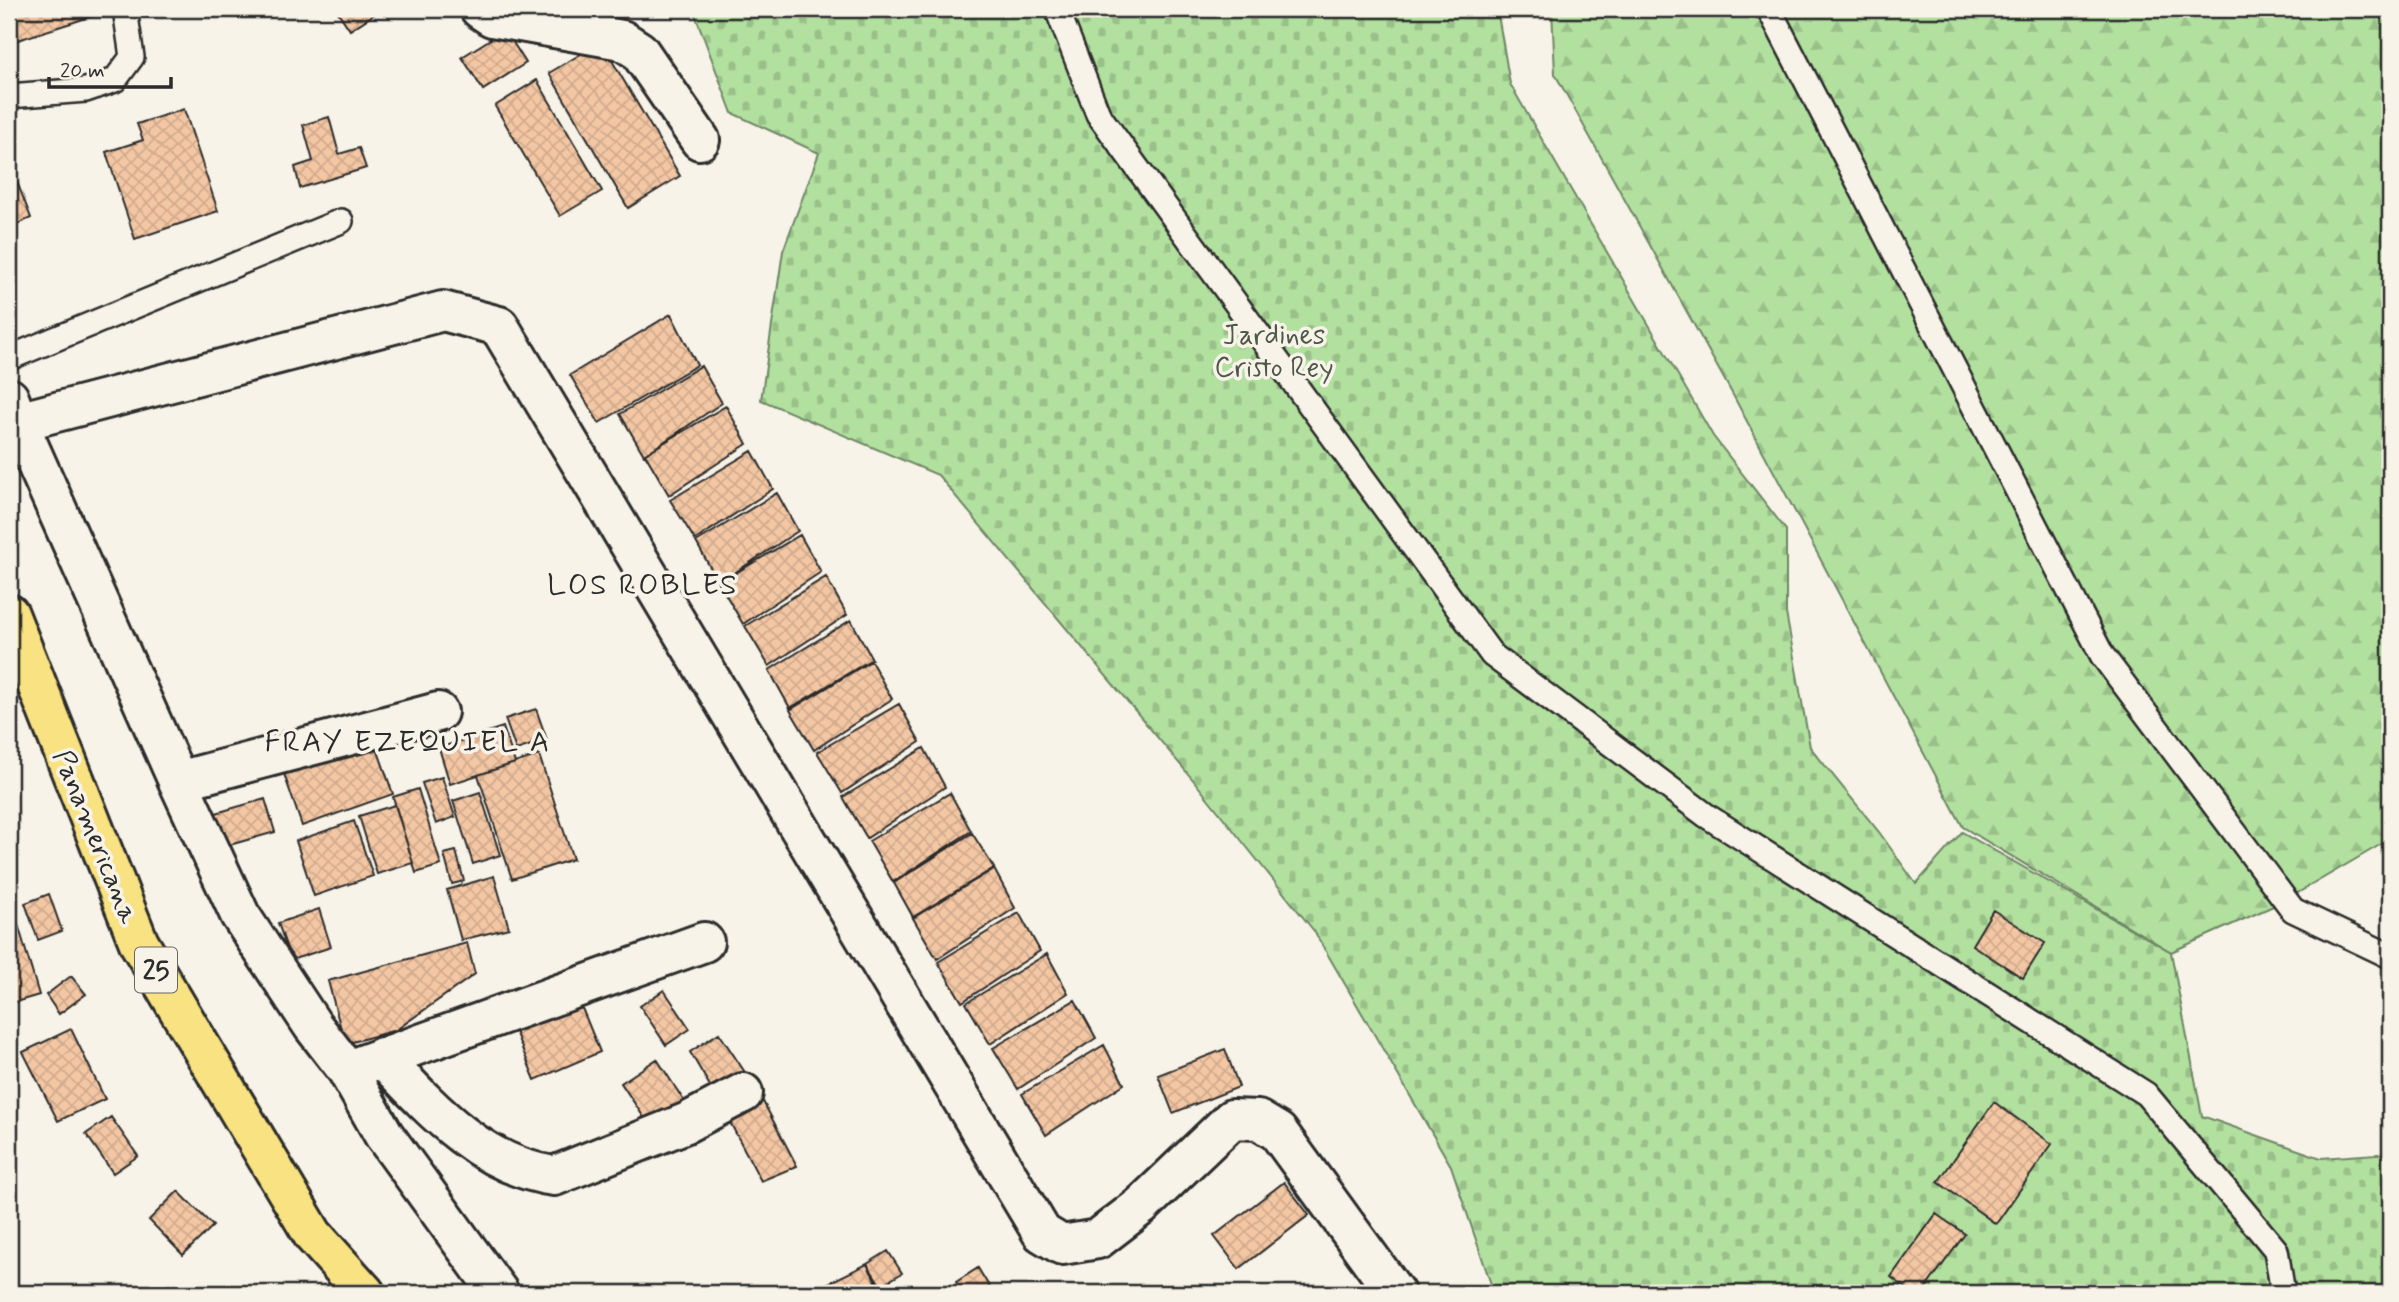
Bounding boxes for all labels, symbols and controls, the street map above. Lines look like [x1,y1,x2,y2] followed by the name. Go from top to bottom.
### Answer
[49,46,172,90] scale bar
[60,57,105,85] text: 20 m
[1214,318,1334,387] park label: Jardines Cristo Rey
[547,566,739,605] district label: LOS ROBLES
[264,723,552,762] district label: FRAY EZEQUIEL A
[43,745,146,929] street label: Panamericana
[135,948,177,993] road number: 25

